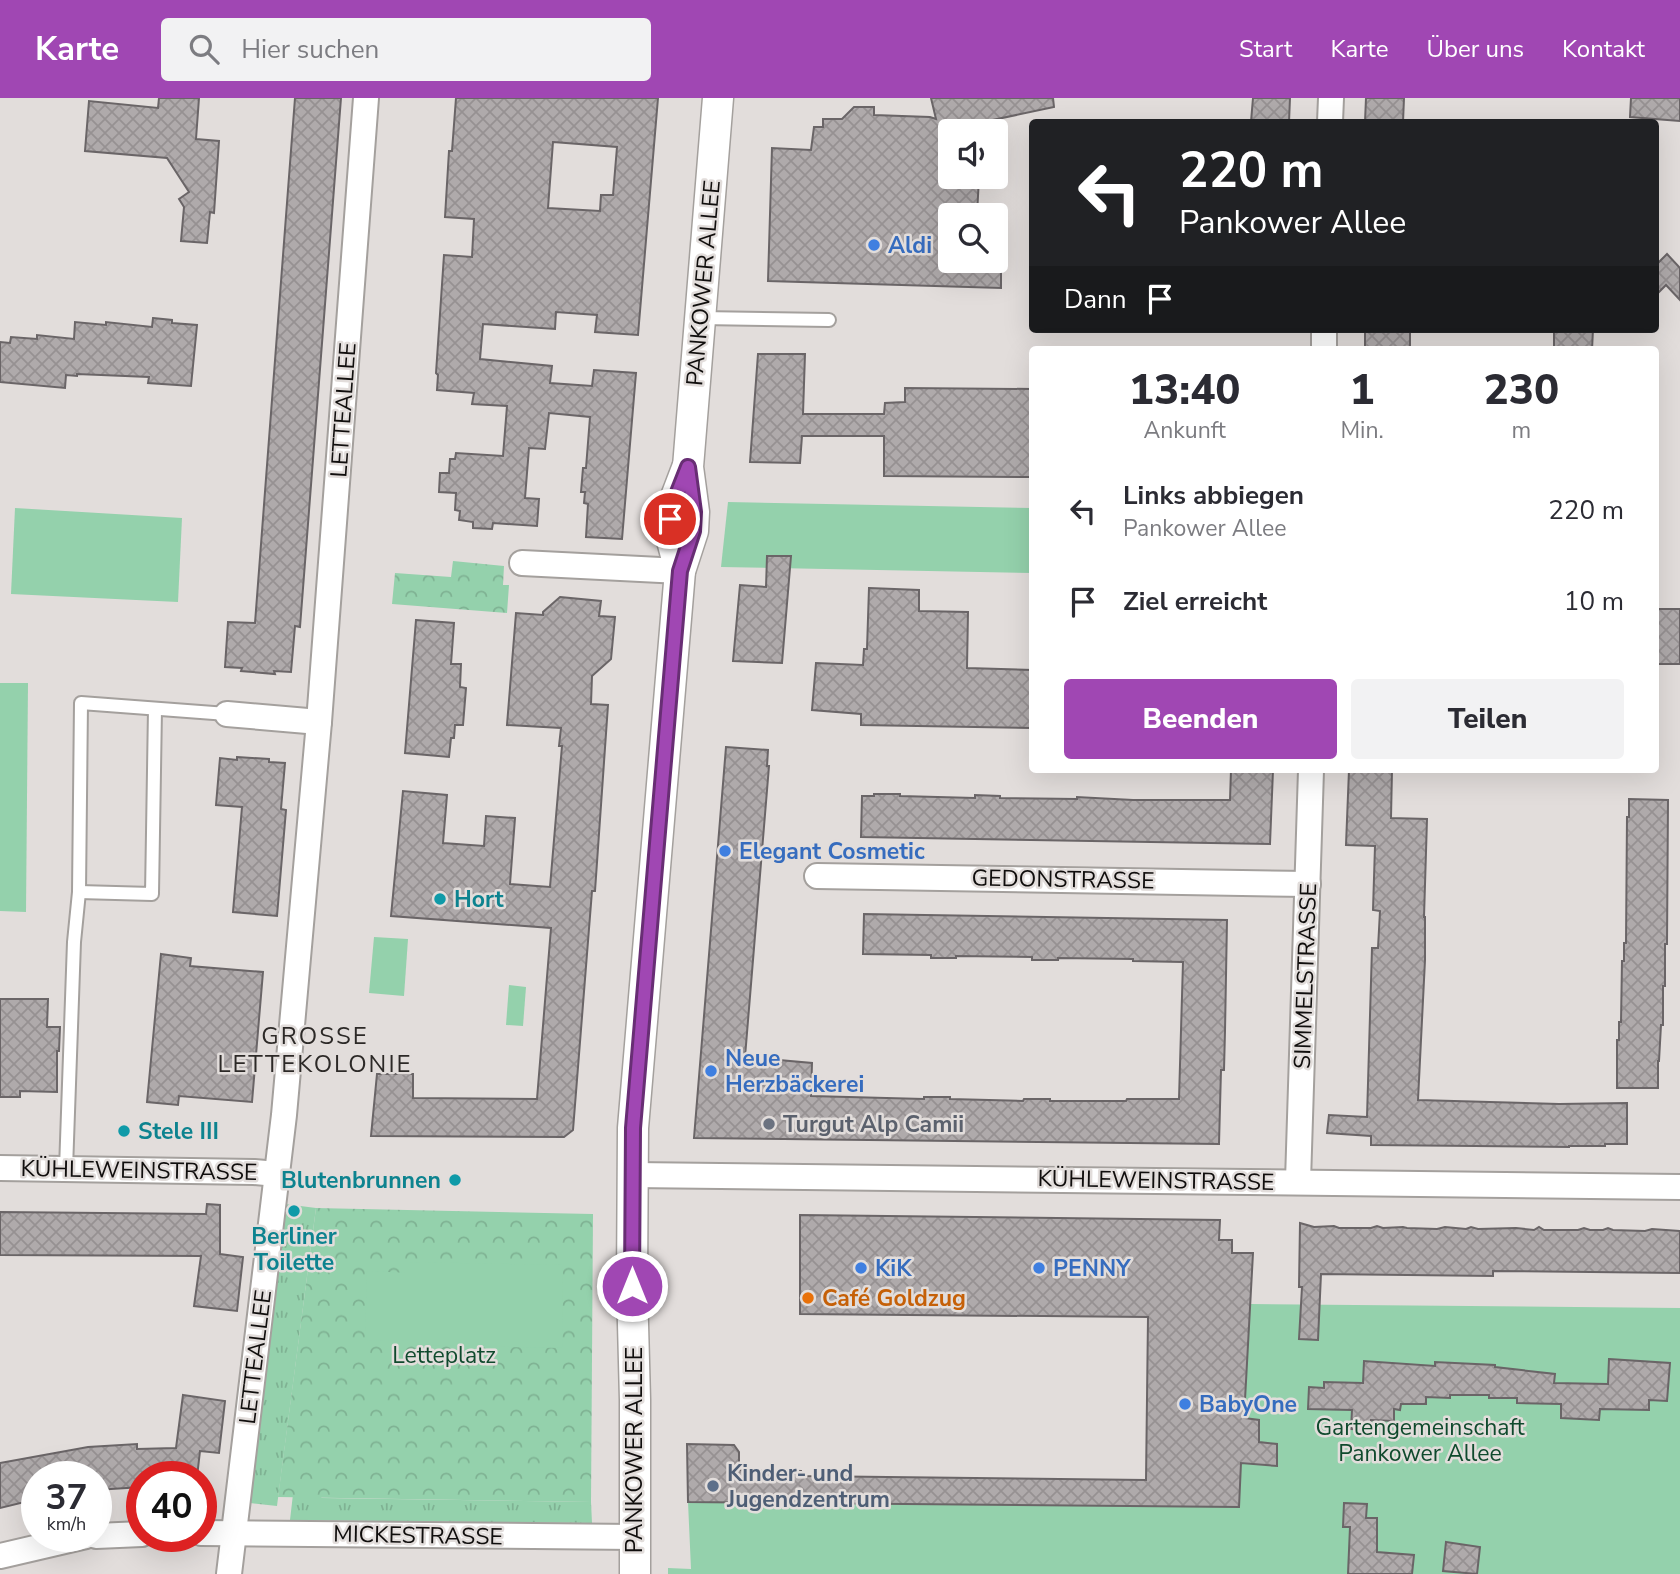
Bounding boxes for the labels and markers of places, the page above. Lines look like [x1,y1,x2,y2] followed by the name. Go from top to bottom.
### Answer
[888,230,932,261] place label: Aldi
[866,237,882,253] marker: Aldi
[640,489,700,549] pin
[739,836,925,867] place label: Elegant Cosmetic
[717,843,733,859] marker: Elegant Cosmetic
[454,884,504,915] place label: Hort
[432,891,448,907] marker: Hort
[725,1043,864,1100] place label: Neue Herzbäckerei
[703,1063,719,1079] marker: Neue Herzbäckerei
[783,1109,964,1140] place label: Turgut Alp Camii
[138,1116,219,1147] place label: Stele III
[761,1116,777,1132] marker: Turgut Alp Camii
[116,1123,132,1139] marker: Stele III
[281,1165,441,1196] place label: Blutenbrunnen
[447,1172,463,1188] marker: Blutenbrunnen
[286,1203,302,1219] marker: Berliner Toilette
[251,1221,337,1278] place label: Berliner Toilette
[875,1253,912,1284] place label: KiK
[1053,1253,1131,1284] place label: PENNY
[853,1260,869,1276] marker: KiK
[1031,1260,1047,1276] marker: PENNY
[822,1283,966,1314] place label: Café Goldzug
[800,1290,816,1306] marker: Café Goldzug
[1199,1389,1297,1420] place label: BabyOne
[1177,1396,1193,1412] marker: BabyOne
[726,1458,890,1515] place label: Kinder- und Jugendzentrum
[705,1478,721,1494] marker: Kinder- und Jugendzentrum

